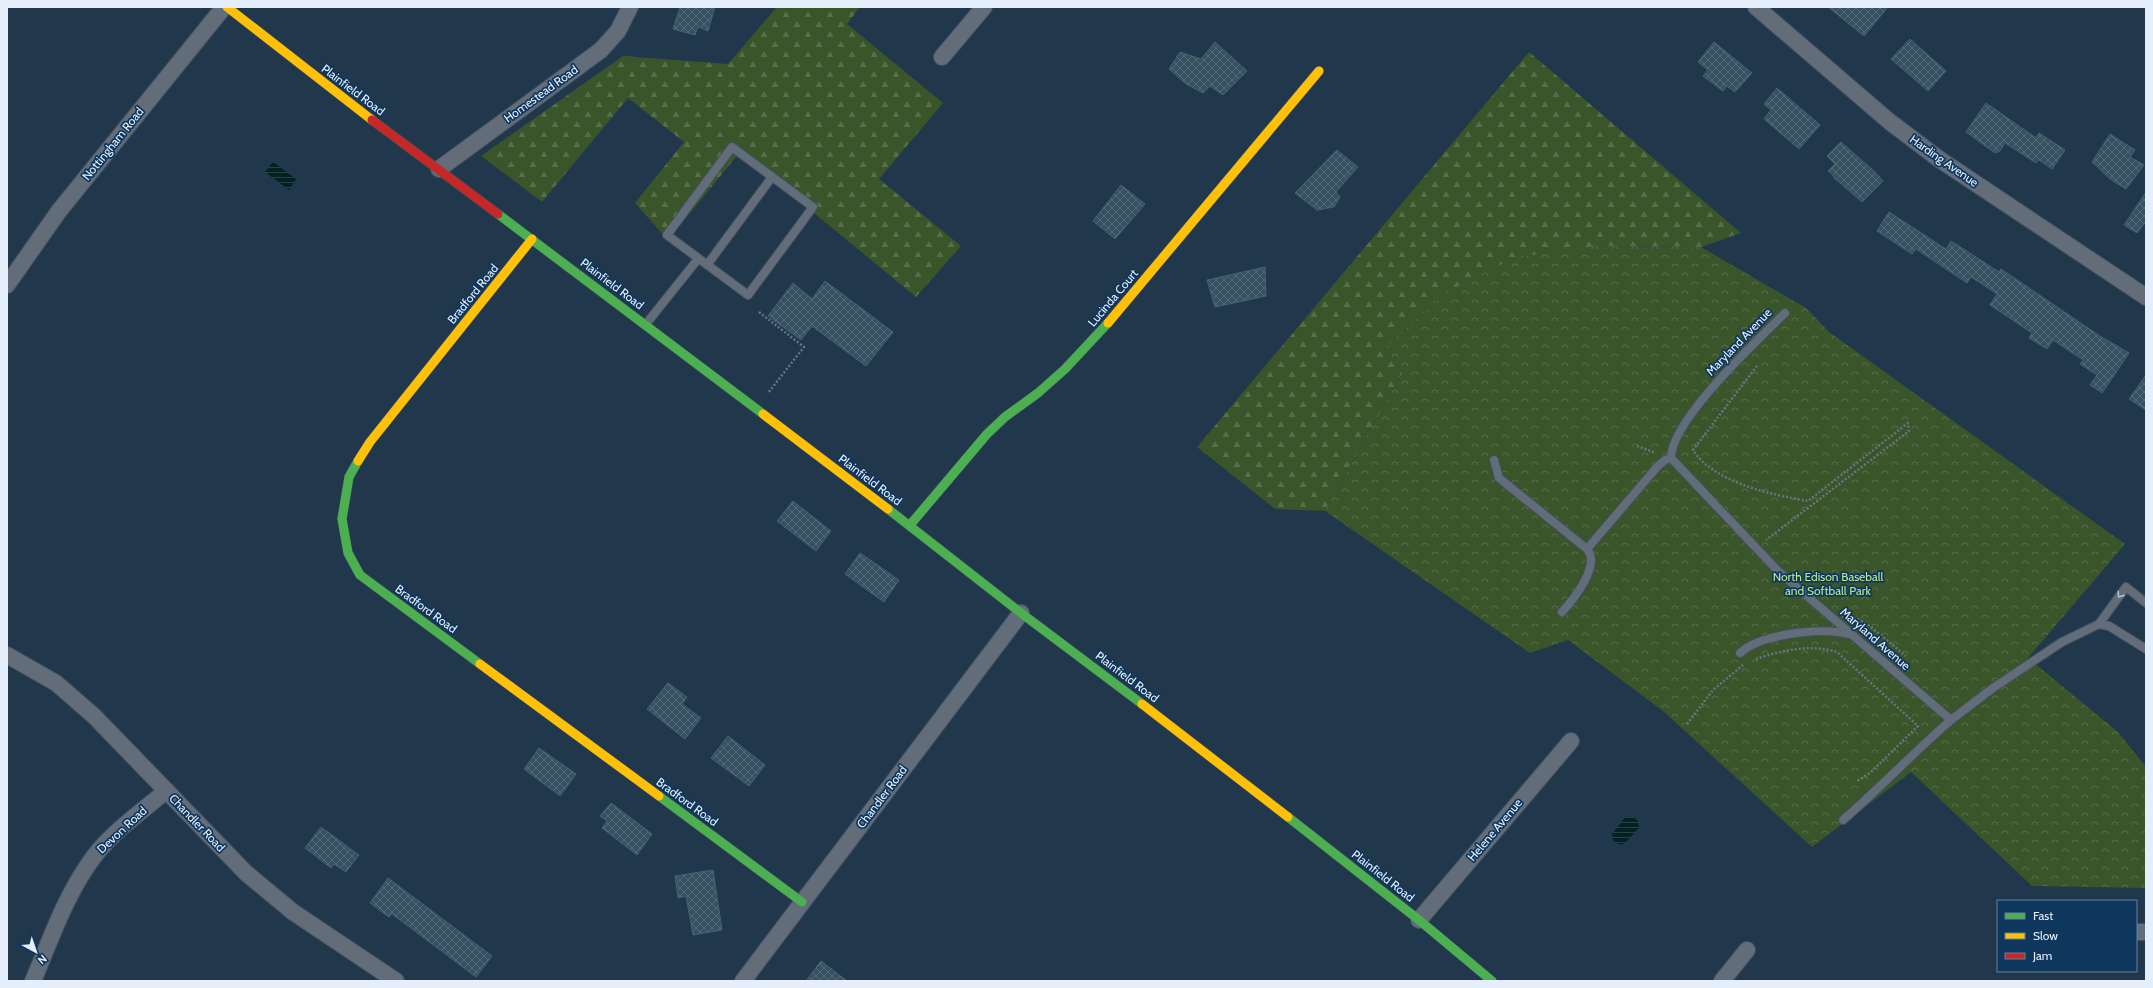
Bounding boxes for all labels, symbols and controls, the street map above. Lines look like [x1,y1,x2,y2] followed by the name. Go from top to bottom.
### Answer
[319,61,388,118] street label: Plainfield Road
[501,62,581,125] street label: Homestead Road
[79,104,147,183] street label: Nottingham Road
[1907,131,1982,190] street label: Harding Avenue
[578,255,647,312] street label: Plainfield Road
[444,261,501,327] street label: Bradford Road
[1084,266,1141,329] street label: Lucinda Court
[1703,305,1775,379] street label: Maryland Avenue
[836,451,905,508] street label: Plainfield Road
[1773,569,1884,598] park label: North Edison Baseball and Softball Park
[392,581,460,636] street label: Bradford Road
[2118,591,2125,598] one-way arrow
[1837,604,1913,673] street label: Maryland Avenue
[1093,648,1162,705] street label: Plainfield Road
[853,762,910,831] street label: Chandler Road
[653,774,721,829] street label: Bradford Road
[166,791,229,855] street label: Chandler Road
[1464,795,1525,864] street label: Helene Avenue
[94,803,150,856] street label: Devon Road
[1349,846,1418,905] street label: Plainfield Road
[1997,900,2137,972] legend
[2033,908,2053,923] text: Fast
[2033,928,2058,943] text: Slow
[16,932,56,972] north arrow
[2032,948,2052,963] text: Jam
[35,952,50,968] text: N

